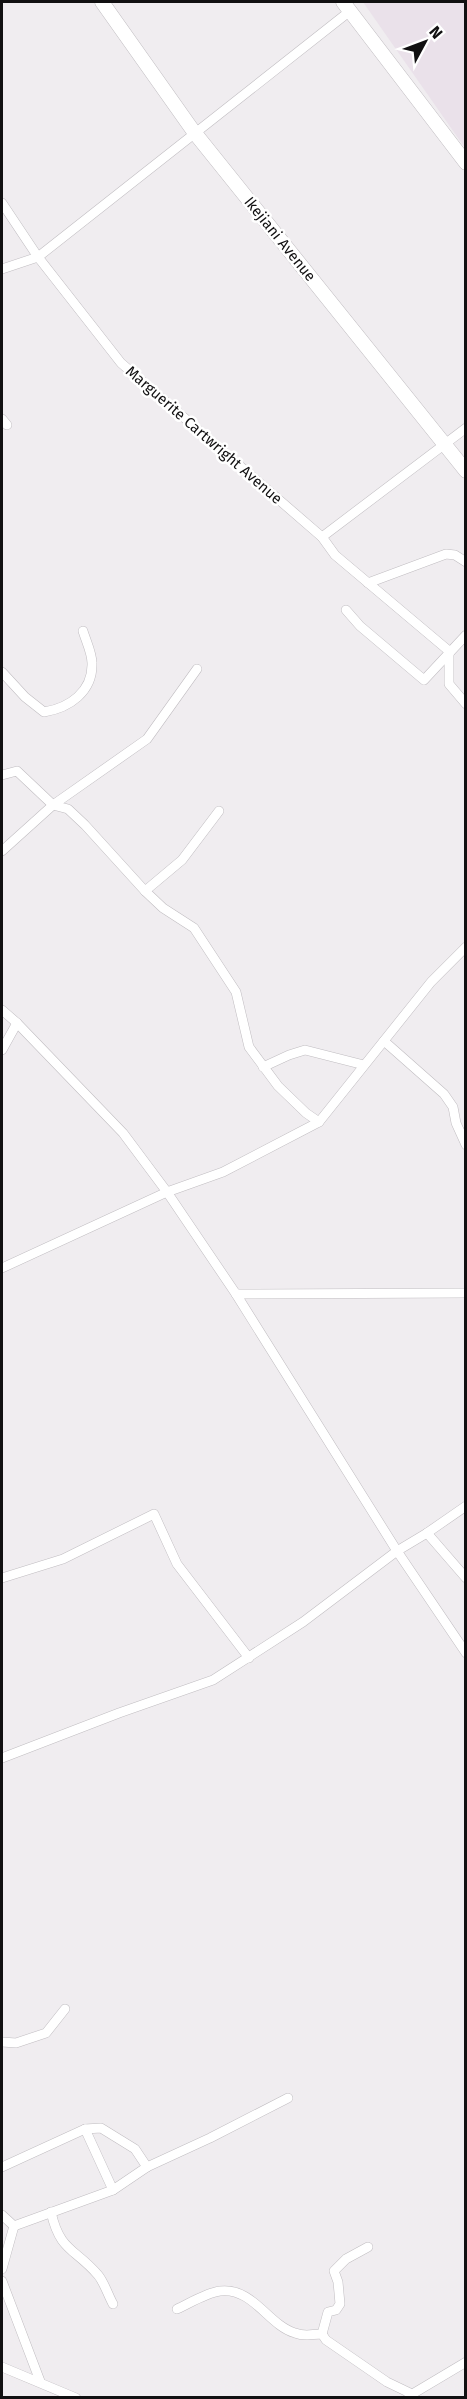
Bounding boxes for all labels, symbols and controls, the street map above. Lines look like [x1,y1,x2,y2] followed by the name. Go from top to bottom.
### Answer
[395,12,455,72] north arrow
[425,22,447,43] text: N
[240,193,320,285] street label: Ikejiani Avenue
[122,362,286,508] street label: Marguerite Cartwright Avenue

